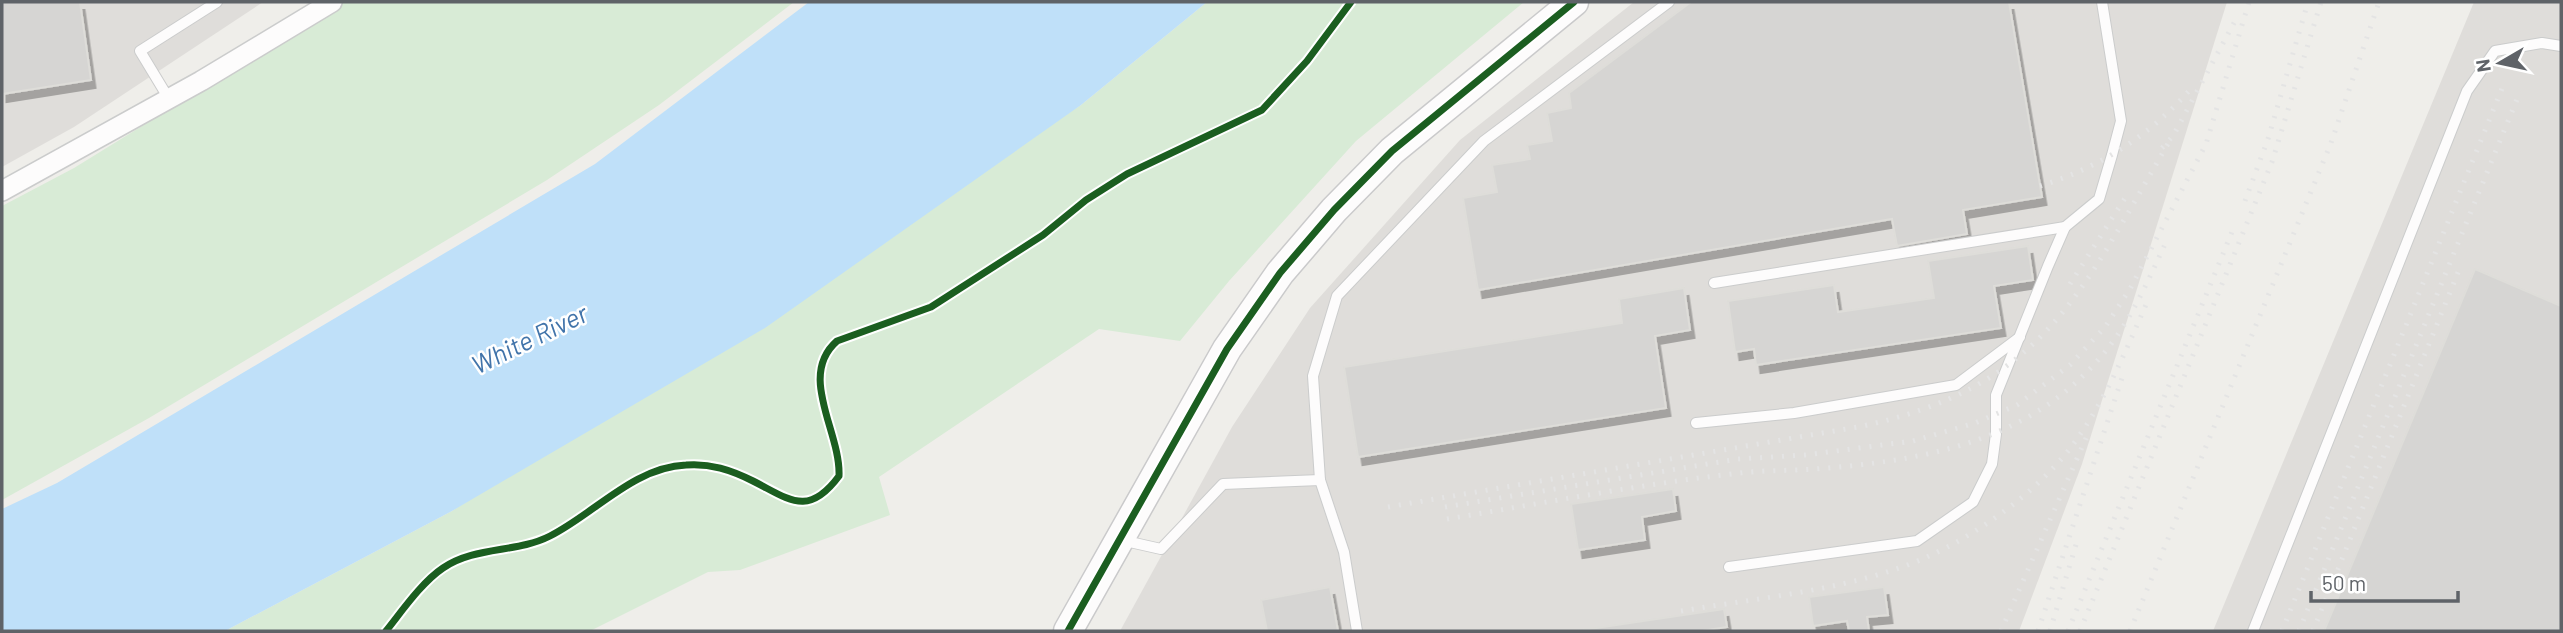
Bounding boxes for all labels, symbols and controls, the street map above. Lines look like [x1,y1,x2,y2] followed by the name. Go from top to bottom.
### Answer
[2465,28,2535,98] north arrow
[2470,58,2495,74] text: N
[466,296,593,379] water label: White River
[2311,560,2458,604] scale bar
[2322,570,2366,595] text: 50 m

